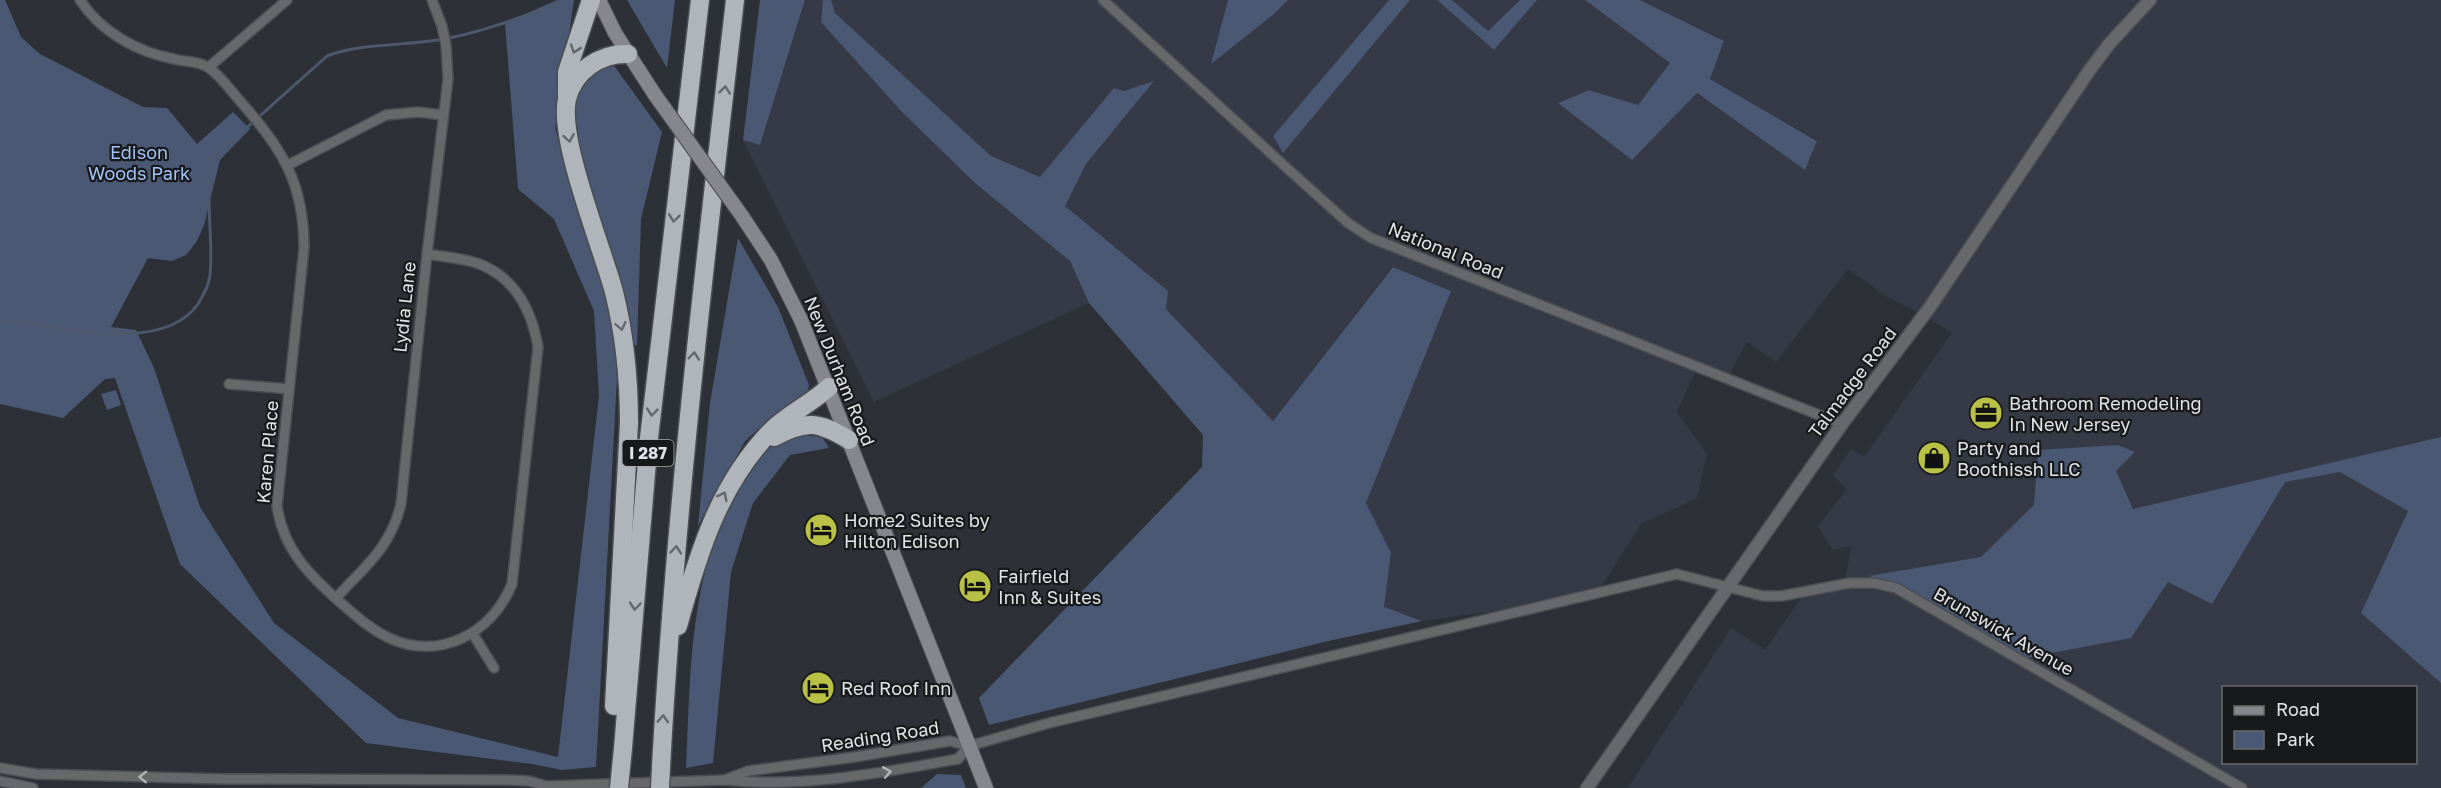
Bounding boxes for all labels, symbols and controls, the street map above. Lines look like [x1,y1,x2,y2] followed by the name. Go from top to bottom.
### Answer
[569,43,582,54] one-way arrow
[718,85,731,94] one-way arrow
[563,133,575,143] one-way arrow
[88,141,190,184] park label: Edison Woods Park
[668,214,681,223] one-way arrow
[1385,217,1507,283] street label: National Road
[388,260,420,354] street label: Lydia Lane
[800,293,880,449] street label: New Durham Road
[614,321,627,331] one-way arrow
[1803,322,1901,442] street label: Talmadge Road
[687,351,700,360] one-way arrow
[2009,392,2202,435] place label: Bathroom Remodeling In New Jersey
[1968,395,2004,431] office icon: Bathroom Remodeling In New Jersey
[252,400,282,504] street label: Karen Place
[646,407,659,416] one-way arrow
[1957,437,2080,480] place label: Party and Boothissh LLC
[622,440,674,466] road number: I 287
[1916,440,1952,476] shop icon: Party and Boothissh LLC
[716,492,728,503] one-way arrow
[844,509,990,552] place label: Home2 Suites by Hilton Edison
[803,512,839,548] hotel icon: Home2 Suites by Hilton Edison
[669,545,682,554] one-way arrow
[998,565,1101,608] place label: Fairfield Inn & Suites
[957,568,993,604] hotel icon: Fairfield Inn & Suites
[1930,582,2078,680] street label: Brunswick Avenue
[629,602,642,611] one-way arrow
[800,670,836,706] hotel icon: Red Roof Inn
[841,677,951,699] place label: Red Roof Inn
[2222,686,2417,764] legend
[2276,698,2320,720] text: Road
[657,714,670,723] one-way arrow
[819,716,941,756] street label: Reading Road
[2276,728,2315,750] text: Park
[883,766,892,778] one-way arrow
[139,771,148,783] one-way arrow

